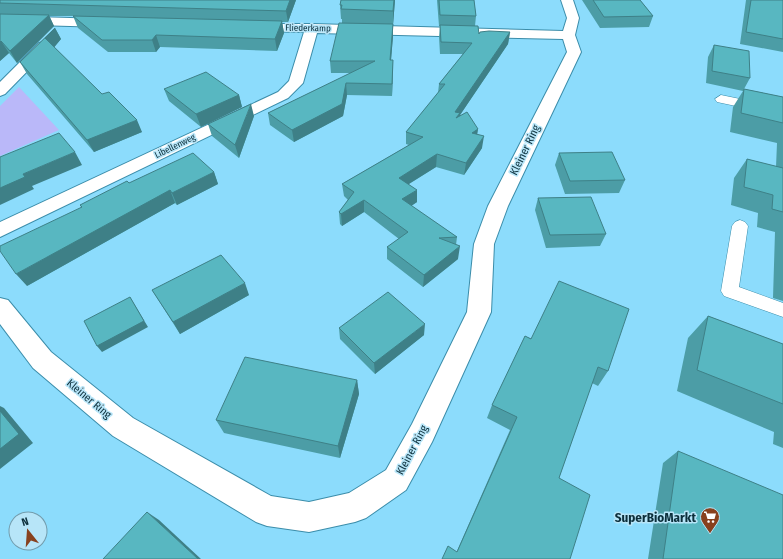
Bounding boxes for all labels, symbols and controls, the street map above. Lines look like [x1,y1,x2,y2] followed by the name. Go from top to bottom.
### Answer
[285,23,331,33] street label: Fliederkamp
[507,122,543,177] street label: Kleiner Ring
[153,132,198,160] street label: Libellenweg
[64,377,115,422] street label: Kleiner Ring
[394,422,431,477] street label: Kleiner Ring
[699,506,721,534] supermarket icon: SuperBioMarkt
[615,510,696,525] place label: SuperBioMarkt
[8,511,48,551] north arrow
[20,515,30,529] text: N

